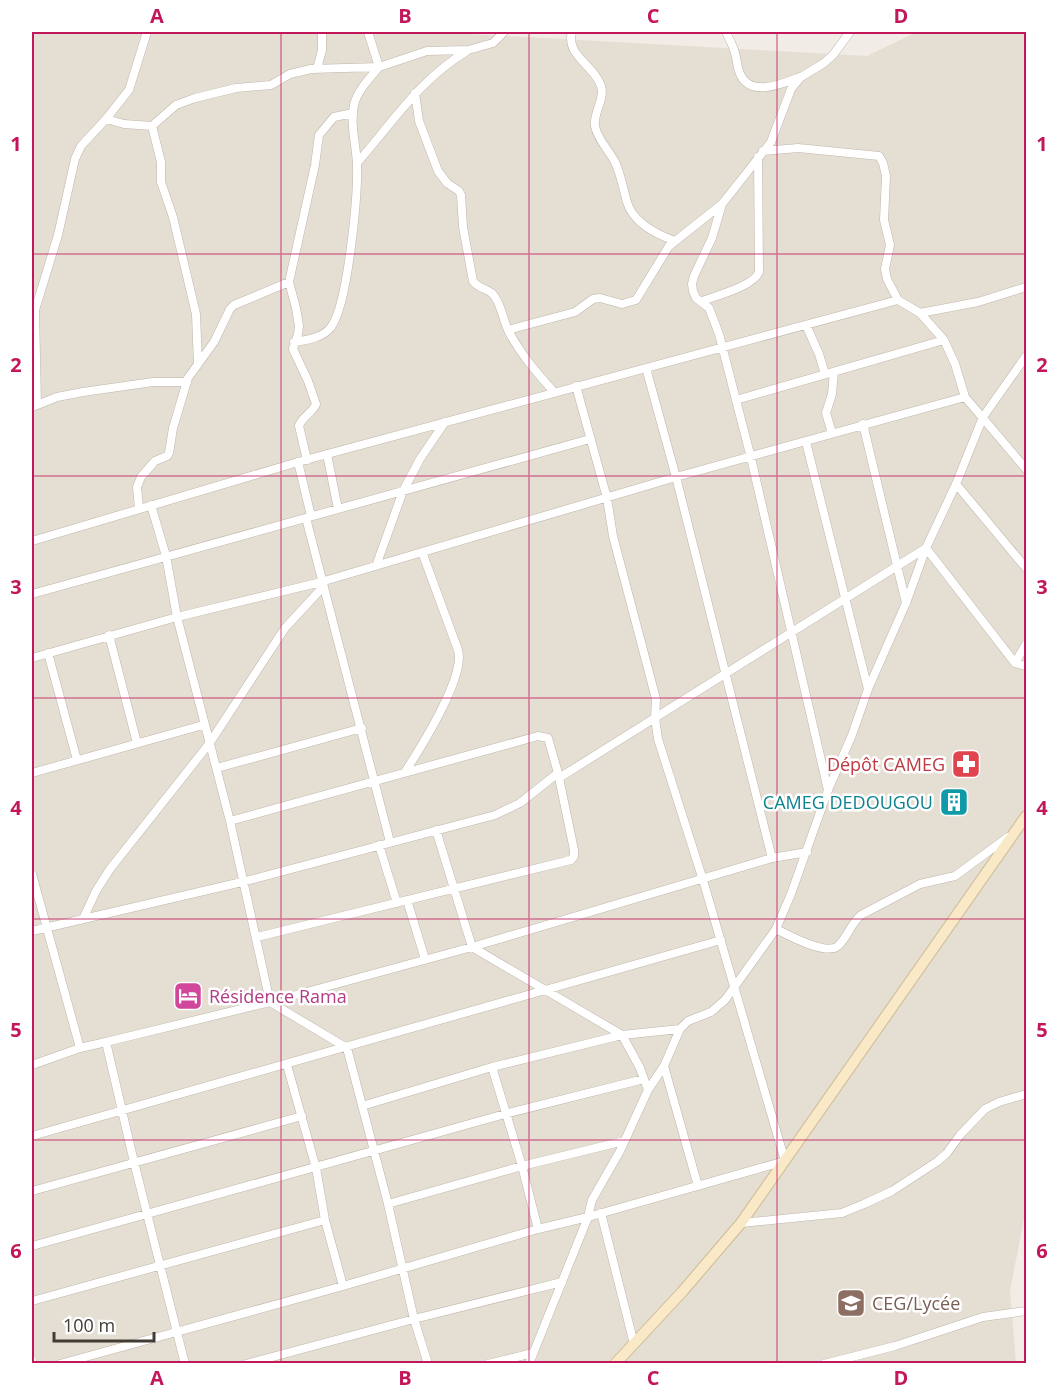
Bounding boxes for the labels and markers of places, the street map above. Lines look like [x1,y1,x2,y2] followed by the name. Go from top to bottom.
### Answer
[950,748,982,780] pharmacy icon: Dépôt CAMEG
[827,752,945,776] place label: Dépôt CAMEG
[938,786,970,818] building icon: CAMEG DEDOUGOU
[763,790,933,814] place label: CAMEG DEDOUGOU
[172,980,204,1012] hotel icon: Résidence Rama
[209,984,347,1008] place label: Résidence Rama
[835,1287,867,1319] school or university icon: CEG/Lycée
[872,1291,960,1315] place label: CEG/Lycée

